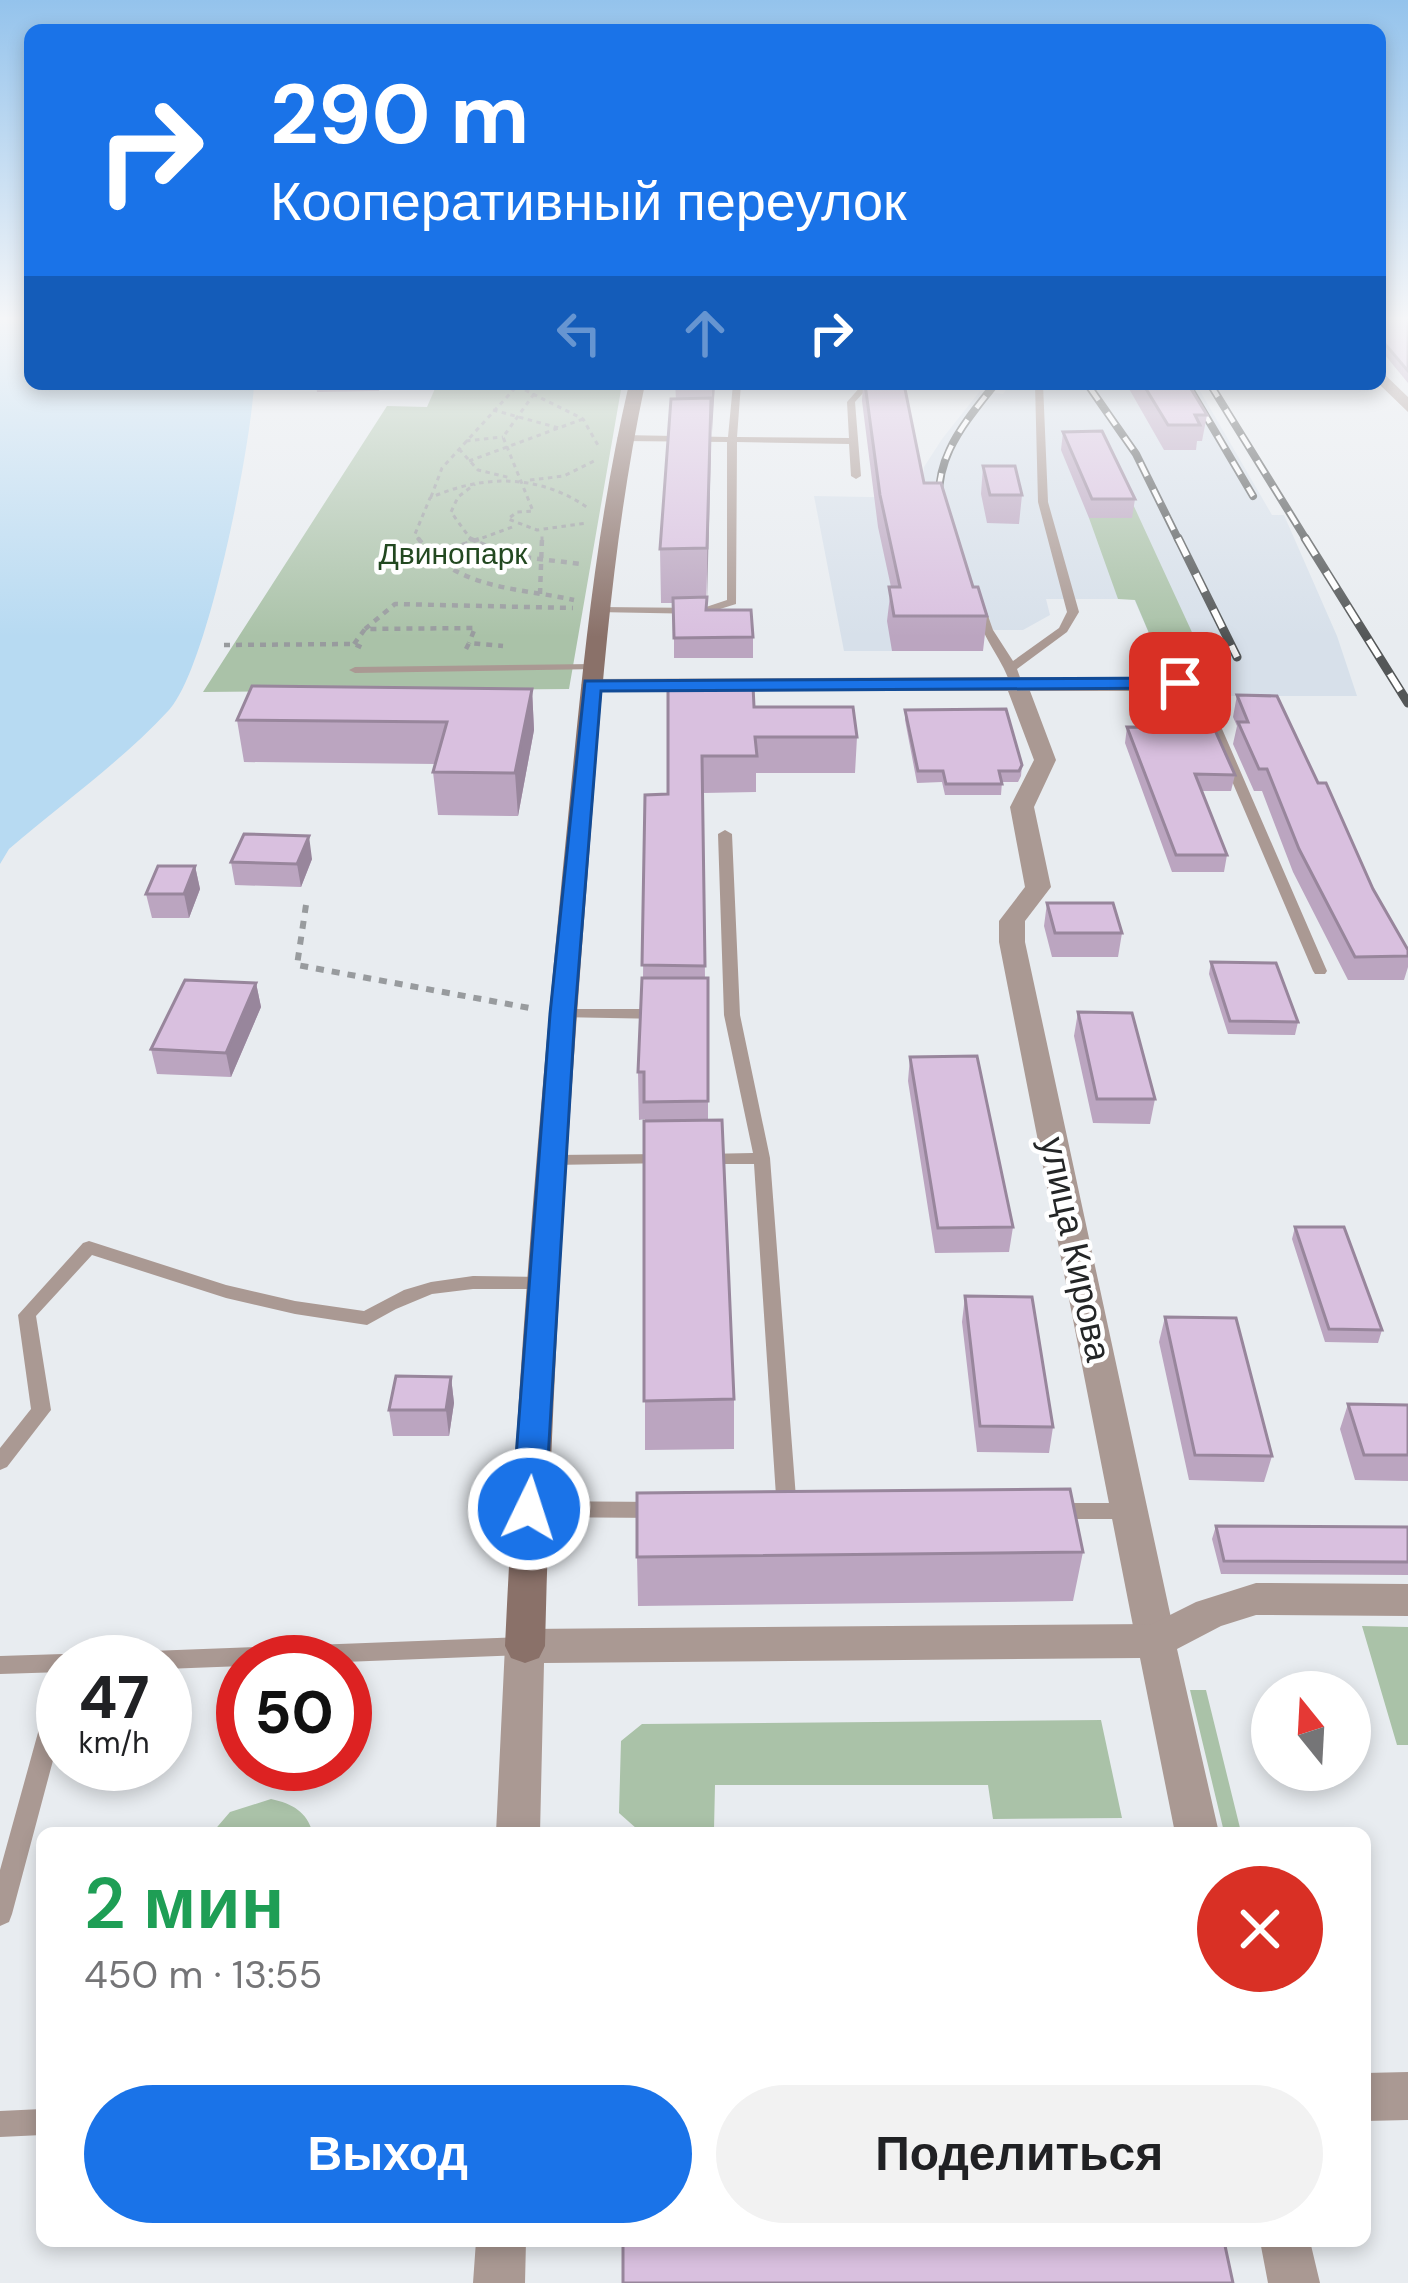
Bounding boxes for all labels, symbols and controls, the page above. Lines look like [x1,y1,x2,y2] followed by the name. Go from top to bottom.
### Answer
[270,60,529,169] text: 290 m
[72,72,228,228] icon: right
[270,166,907,237] text: Кооперативный переулок
[546,300,612,366] icon: left
[672,300,738,366] icon: ahead
[798,300,864,366] icon: right
[378,534,528,573] park label: Двинопарк
[1129,632,1231,734] pin
[1147,650,1213,716] icon: arrive
[1029,1132,1123,1367] street label: улица Кирова
[466,1446,592,1572] position arrow
[216,1635,372,1791] speed limit sign: 50
[78,1658,150,1737] text: 47
[1251,1671,1371,1791] north arrow
[1251,1671,1371,1791] map controls
[79,1723,149,1762] text: km/h
[84,1857,284,1950] text: 2 мин
[1197,1866,1323,1992] button: close
[84,1949,322,2000] text: 450 m · 13:55
[84,2085,692,2223] button: Выход
[716,2085,1323,2223] button: Поделиться

